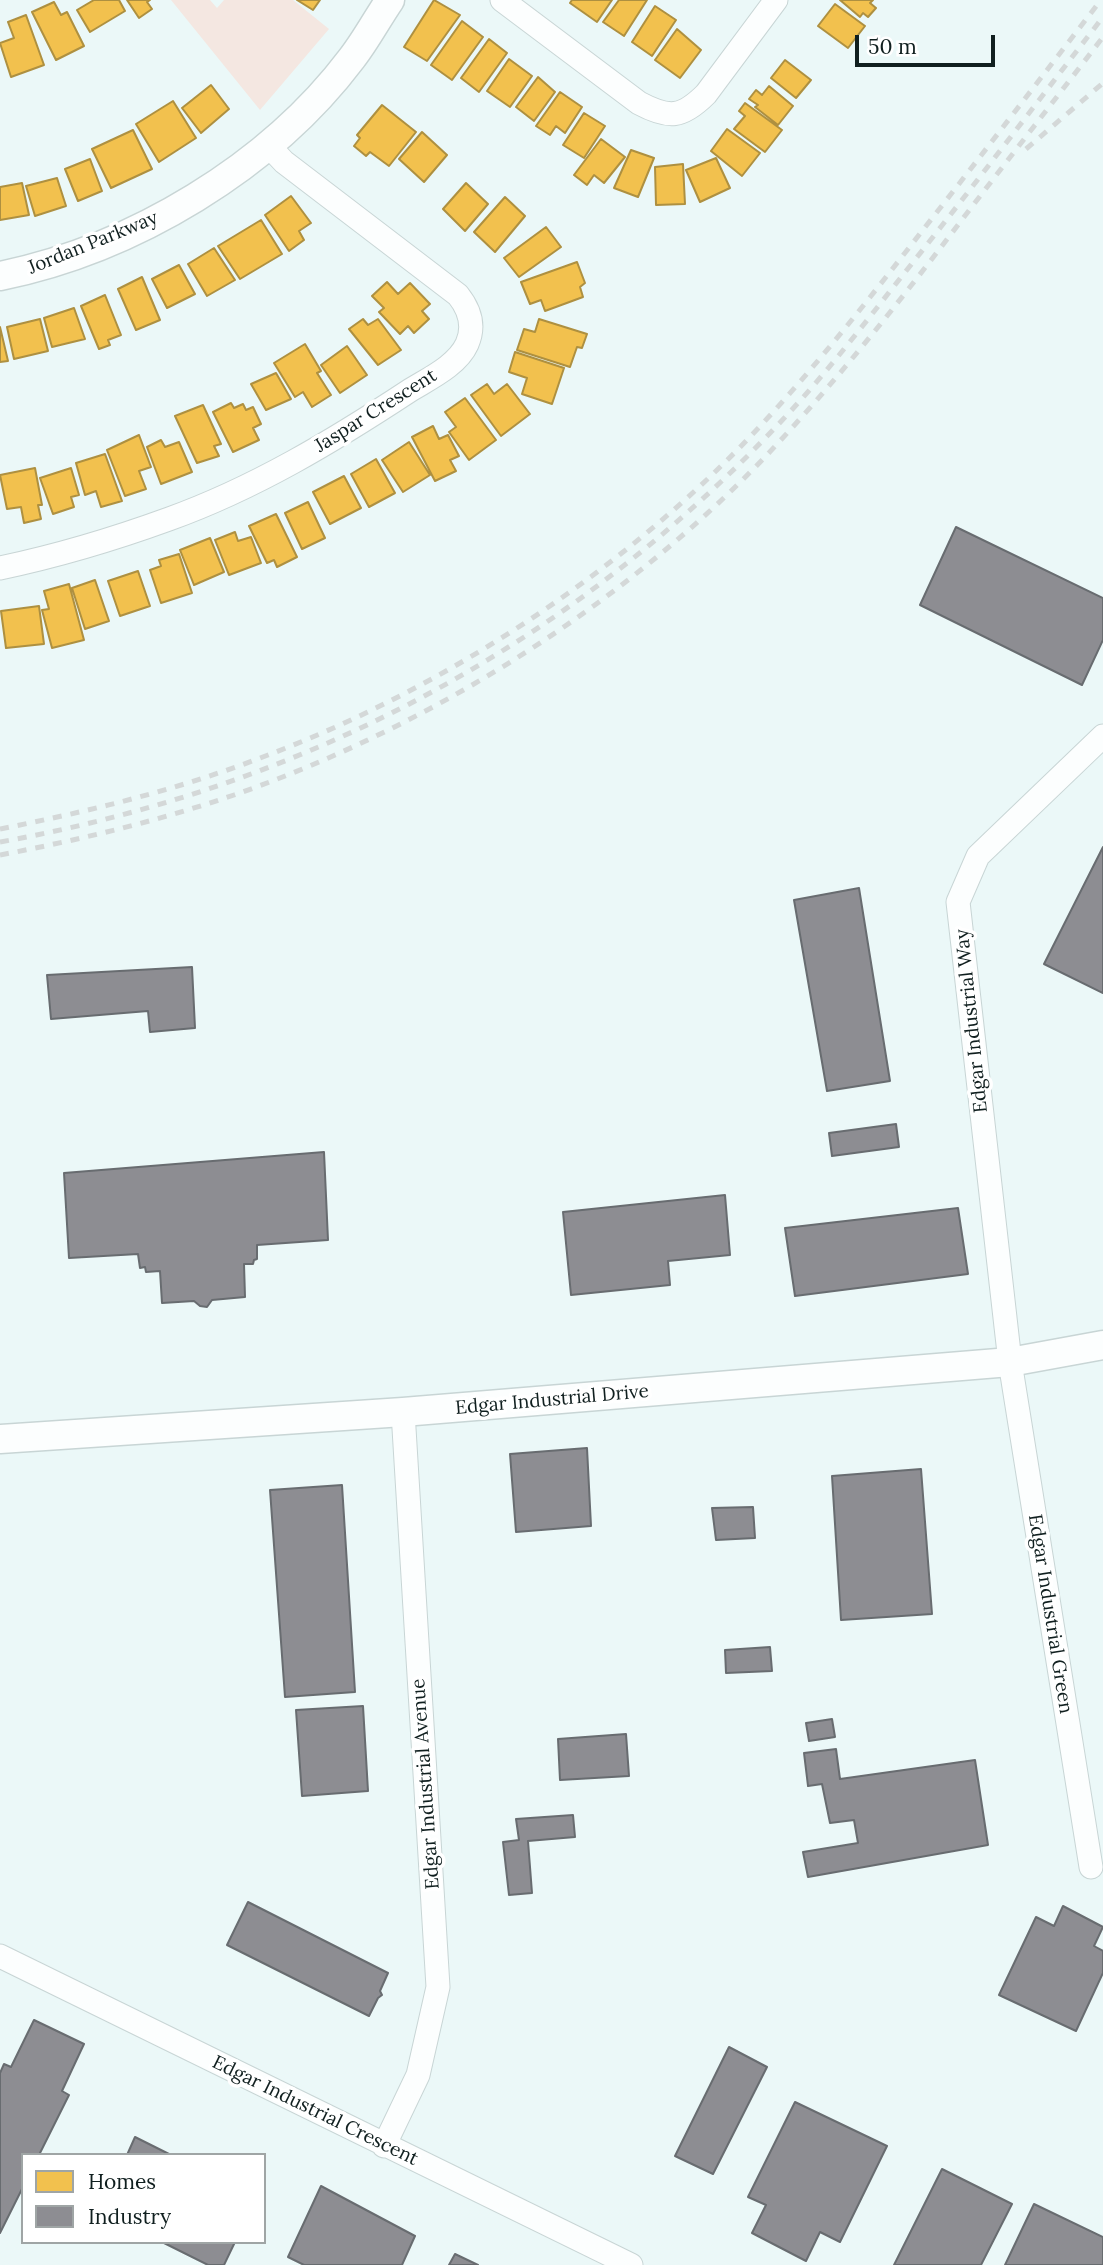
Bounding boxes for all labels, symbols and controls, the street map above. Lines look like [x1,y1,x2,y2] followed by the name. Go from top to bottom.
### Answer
[858,21,998,65] scale bar
[868,33,917,60] text: 50 m
[25,207,161,279] street label: Jordan Parkway
[311,364,441,458] street label: Jaspar Crescent
[951,928,993,1114] street label: Edgar Industrial Way
[454,1380,650,1420] street label: Edgar Industrial Drive
[1023,1513,1077,1715] street label: Edgar Industrial Green
[407,1678,445,1890] street label: Edgar Industrial Avenue
[208,2051,422,2171] street label: Edgar Industrial Crescent
[21,2153,266,2244] legend
[88,2168,156,2195] text: Homes
[88,2203,171,2230] text: Industry

